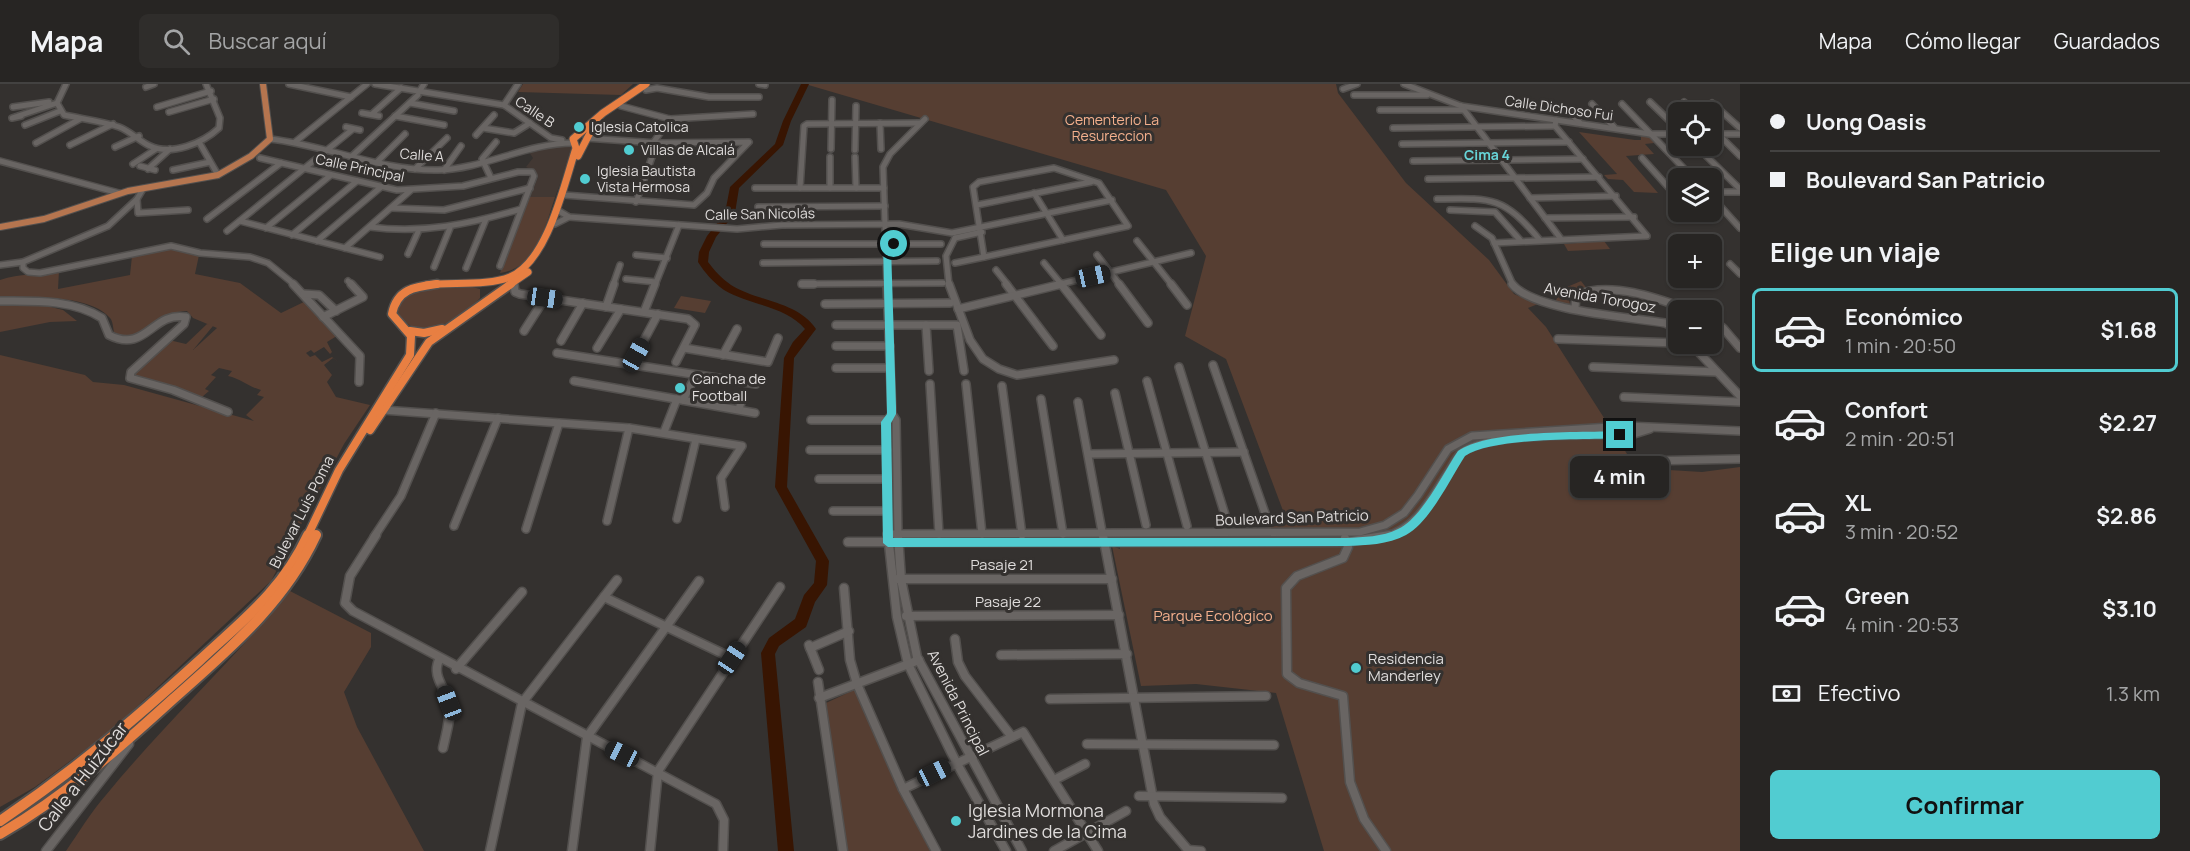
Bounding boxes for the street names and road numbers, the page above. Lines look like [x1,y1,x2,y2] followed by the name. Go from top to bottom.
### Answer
[1504,90,1615,125] street label: Calle Dichoso Fui
[512,91,559,132] street label: Calle B
[399,143,445,166] street label: Calle A
[314,149,406,186] street label: Calle Principal
[705,203,815,224] street label: Calle San Nicolás
[1542,277,1658,318] street label: Avenida Torogoz
[264,452,339,572] street label: Bulevar Luis Poma
[1215,504,1369,531] street label: Boulevard San Patricio
[970,554,1034,575] street label: Pasaje 21
[975,591,1041,612] street label: Pasaje 22
[923,646,994,759] street label: Avenida Principal
[32,716,133,836] street label: Calle a Huizúcar

